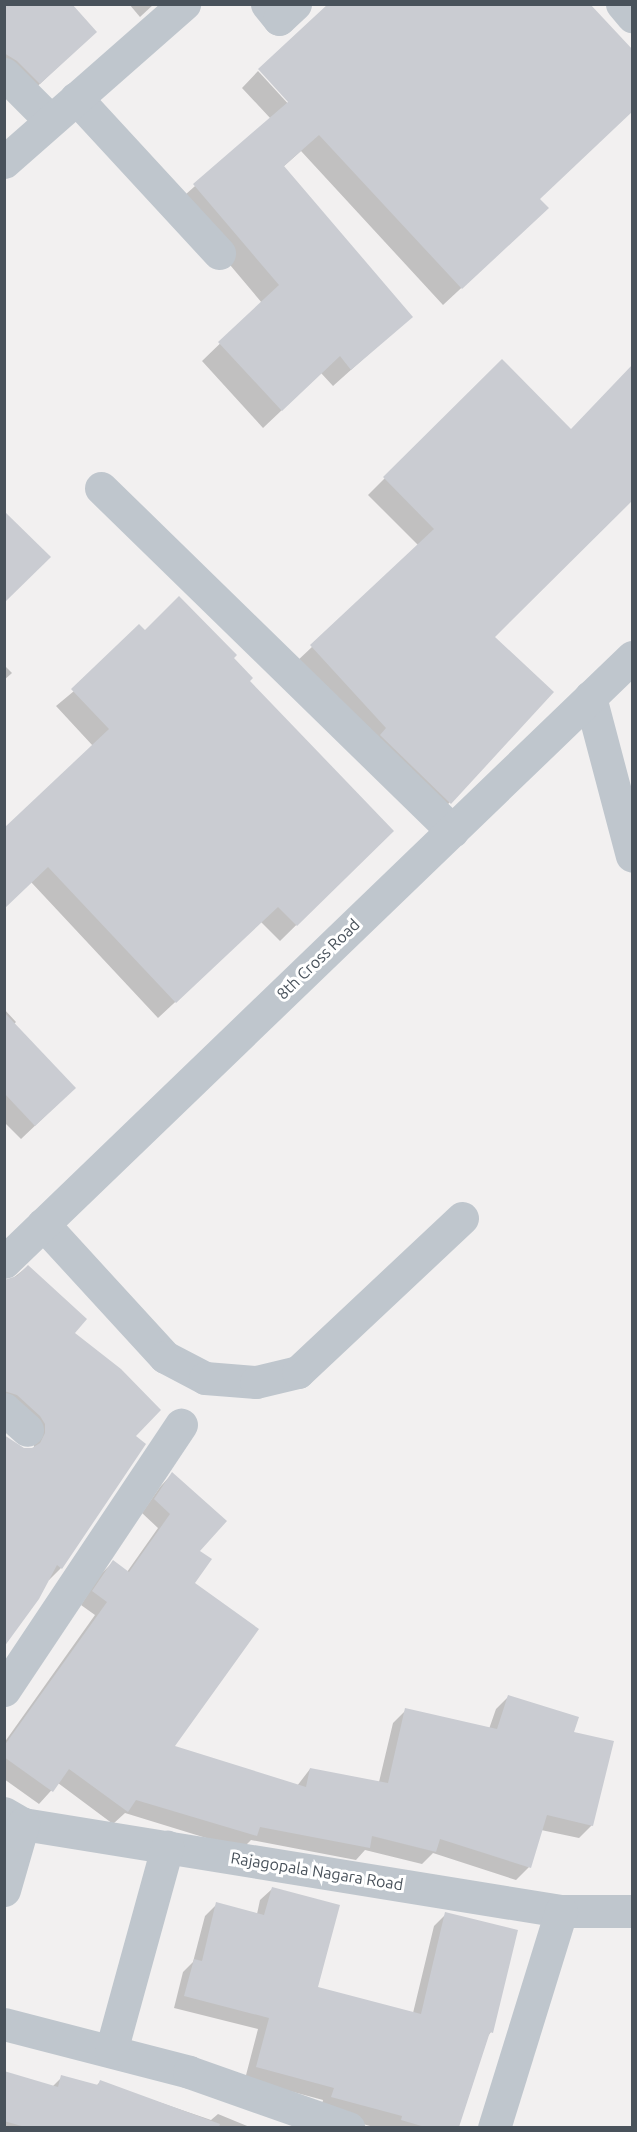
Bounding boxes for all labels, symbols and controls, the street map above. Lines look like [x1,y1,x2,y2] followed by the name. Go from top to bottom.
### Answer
[273,915,363,1003] street label: 8th Cross Road
[229,1848,405,1894] street label: Rajagopala Nagara Road

